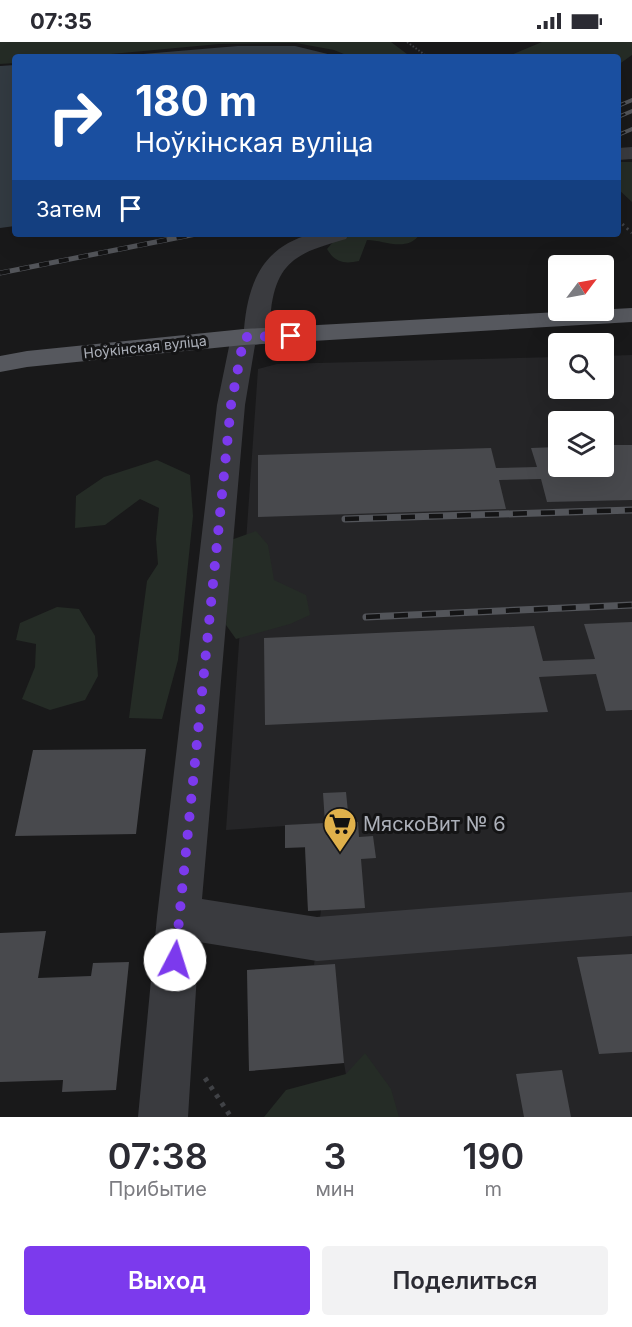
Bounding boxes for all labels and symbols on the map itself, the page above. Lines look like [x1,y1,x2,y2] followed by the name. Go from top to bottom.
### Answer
[548,255,614,321] north arrow
[265,310,316,361] pin
[83,332,207,361] street label: Ноўкінская вуліца
[322,806,358,853] supermarket icon: МяскоВит № 6
[363,812,506,836] place label: МяскоВит № 6
[143,928,207,992] position arrow

